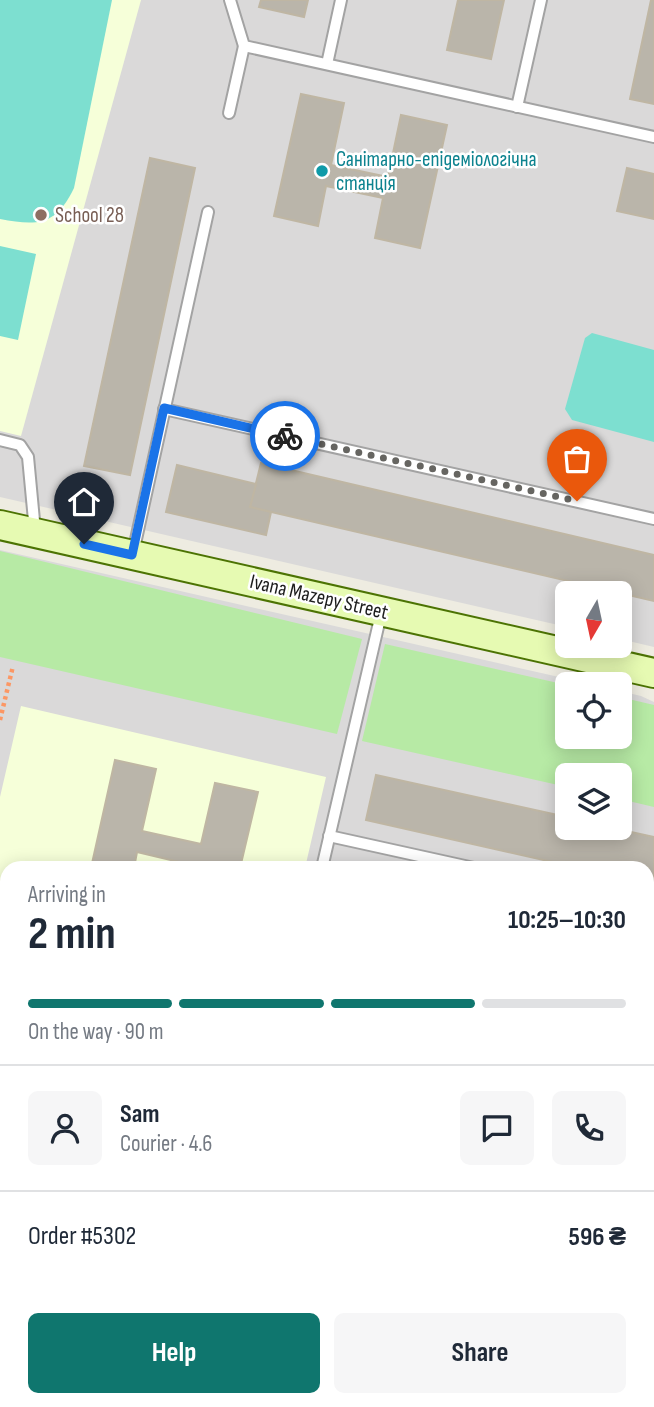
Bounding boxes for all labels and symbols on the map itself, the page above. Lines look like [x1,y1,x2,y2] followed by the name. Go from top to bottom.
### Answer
[336,147,537,196] place label: Санітарно-епідеміологічна станція
[314,163,330,179] marker: Санітарно-епідеміологічна станція
[55,203,124,228] place label: School 28
[33,207,49,223] marker: School 28
[250,401,320,471] courier
[547,429,607,501] pin
[54,472,114,544] pin
[247,569,391,625] street label: Ivana Mazepy Street
[555,581,632,658] north arrow

